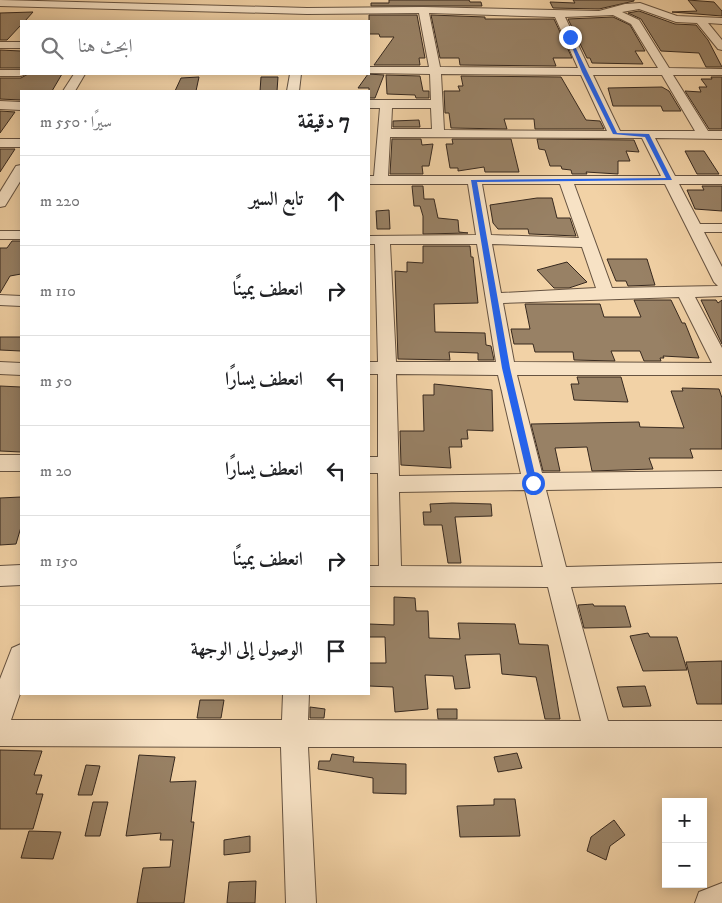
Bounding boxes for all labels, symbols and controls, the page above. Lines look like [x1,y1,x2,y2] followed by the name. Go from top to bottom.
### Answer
[20,20,370,75] search box
[559,26,582,49] route end
[38,34,66,62] icon: search
[78,35,133,58] text: ابحث هنا
[298,109,350,135] text: 7 دقيقة
[40,112,112,132] text: سيرًا · 550 m
[322,187,350,215] icon: ahead
[249,188,303,211] text: تابع السير
[40,191,80,211] text: 220 m
[322,277,350,305] icon: right
[233,278,303,301] text: انعطف يمينًا
[40,281,76,301] text: 110 m
[322,367,350,395] icon: left
[225,368,303,391] text: انعطف يسارًا
[40,371,72,391] text: 50 m
[322,457,350,485] icon: left
[225,458,303,481] text: انعطف يسارًا
[40,461,72,481] text: 20 m
[522,472,545,495] route start
[322,547,350,575] icon: right
[233,548,303,571] text: انعطف يمينًا
[40,551,78,571] text: 150 m
[322,637,350,665] icon: arrive
[191,638,303,661] text: الوصول إلى الوجهة
[662,798,707,888] map controls
[662,798,707,843] button: +
[662,843,707,888] button: −

